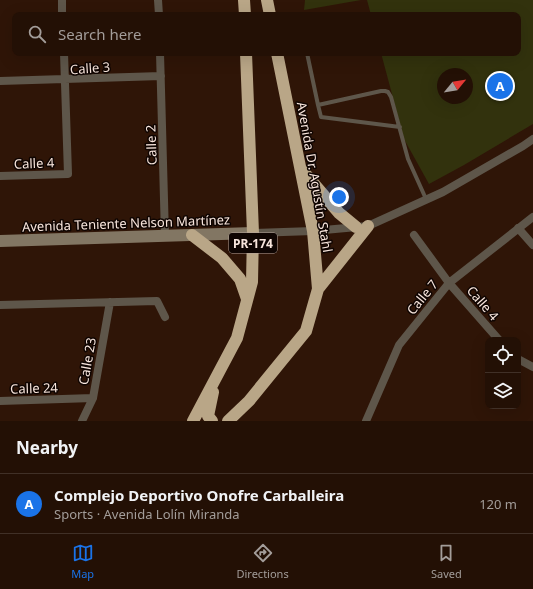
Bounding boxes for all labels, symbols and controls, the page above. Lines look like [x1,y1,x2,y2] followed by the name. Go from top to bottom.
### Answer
[12,12,521,56] search box
[26,23,48,45] icon: search
[58,24,141,44] text: Search here
[69,58,111,78] street label: Calle 3
[437,68,473,104] north arrow
[487,71,513,101] pin: A
[293,100,337,254] street label: Avenida Dr. Agustín Stahl
[141,125,161,165] street label: Calle 2
[14,153,55,173] street label: Calle 4
[329,187,349,207] your location
[22,210,230,236] street label: Avenida Teniente Nelson Martínez
[229,233,277,253] road number: PR-174
[402,276,442,318] street label: Calle 7
[463,282,503,325] street label: Calle 4
[74,336,100,386] street label: Calle 23
[485,337,521,409] map controls
[485,337,521,373] button: locate
[485,373,521,409] button: layers
[10,378,59,398] street label: Calle 24
[16,436,78,459] text: Nearby
[54,485,344,505] text: Complejo Deportivo Onofre Carballeira
[25,495,34,513] text: A
[479,495,517,513] text: 120 m
[54,505,240,523] text: Sports · Avenida Lolín Miranda
[71,542,94,581] tab: Map
[236,542,289,581] tab: Directions
[431,542,462,581] tab: Saved

